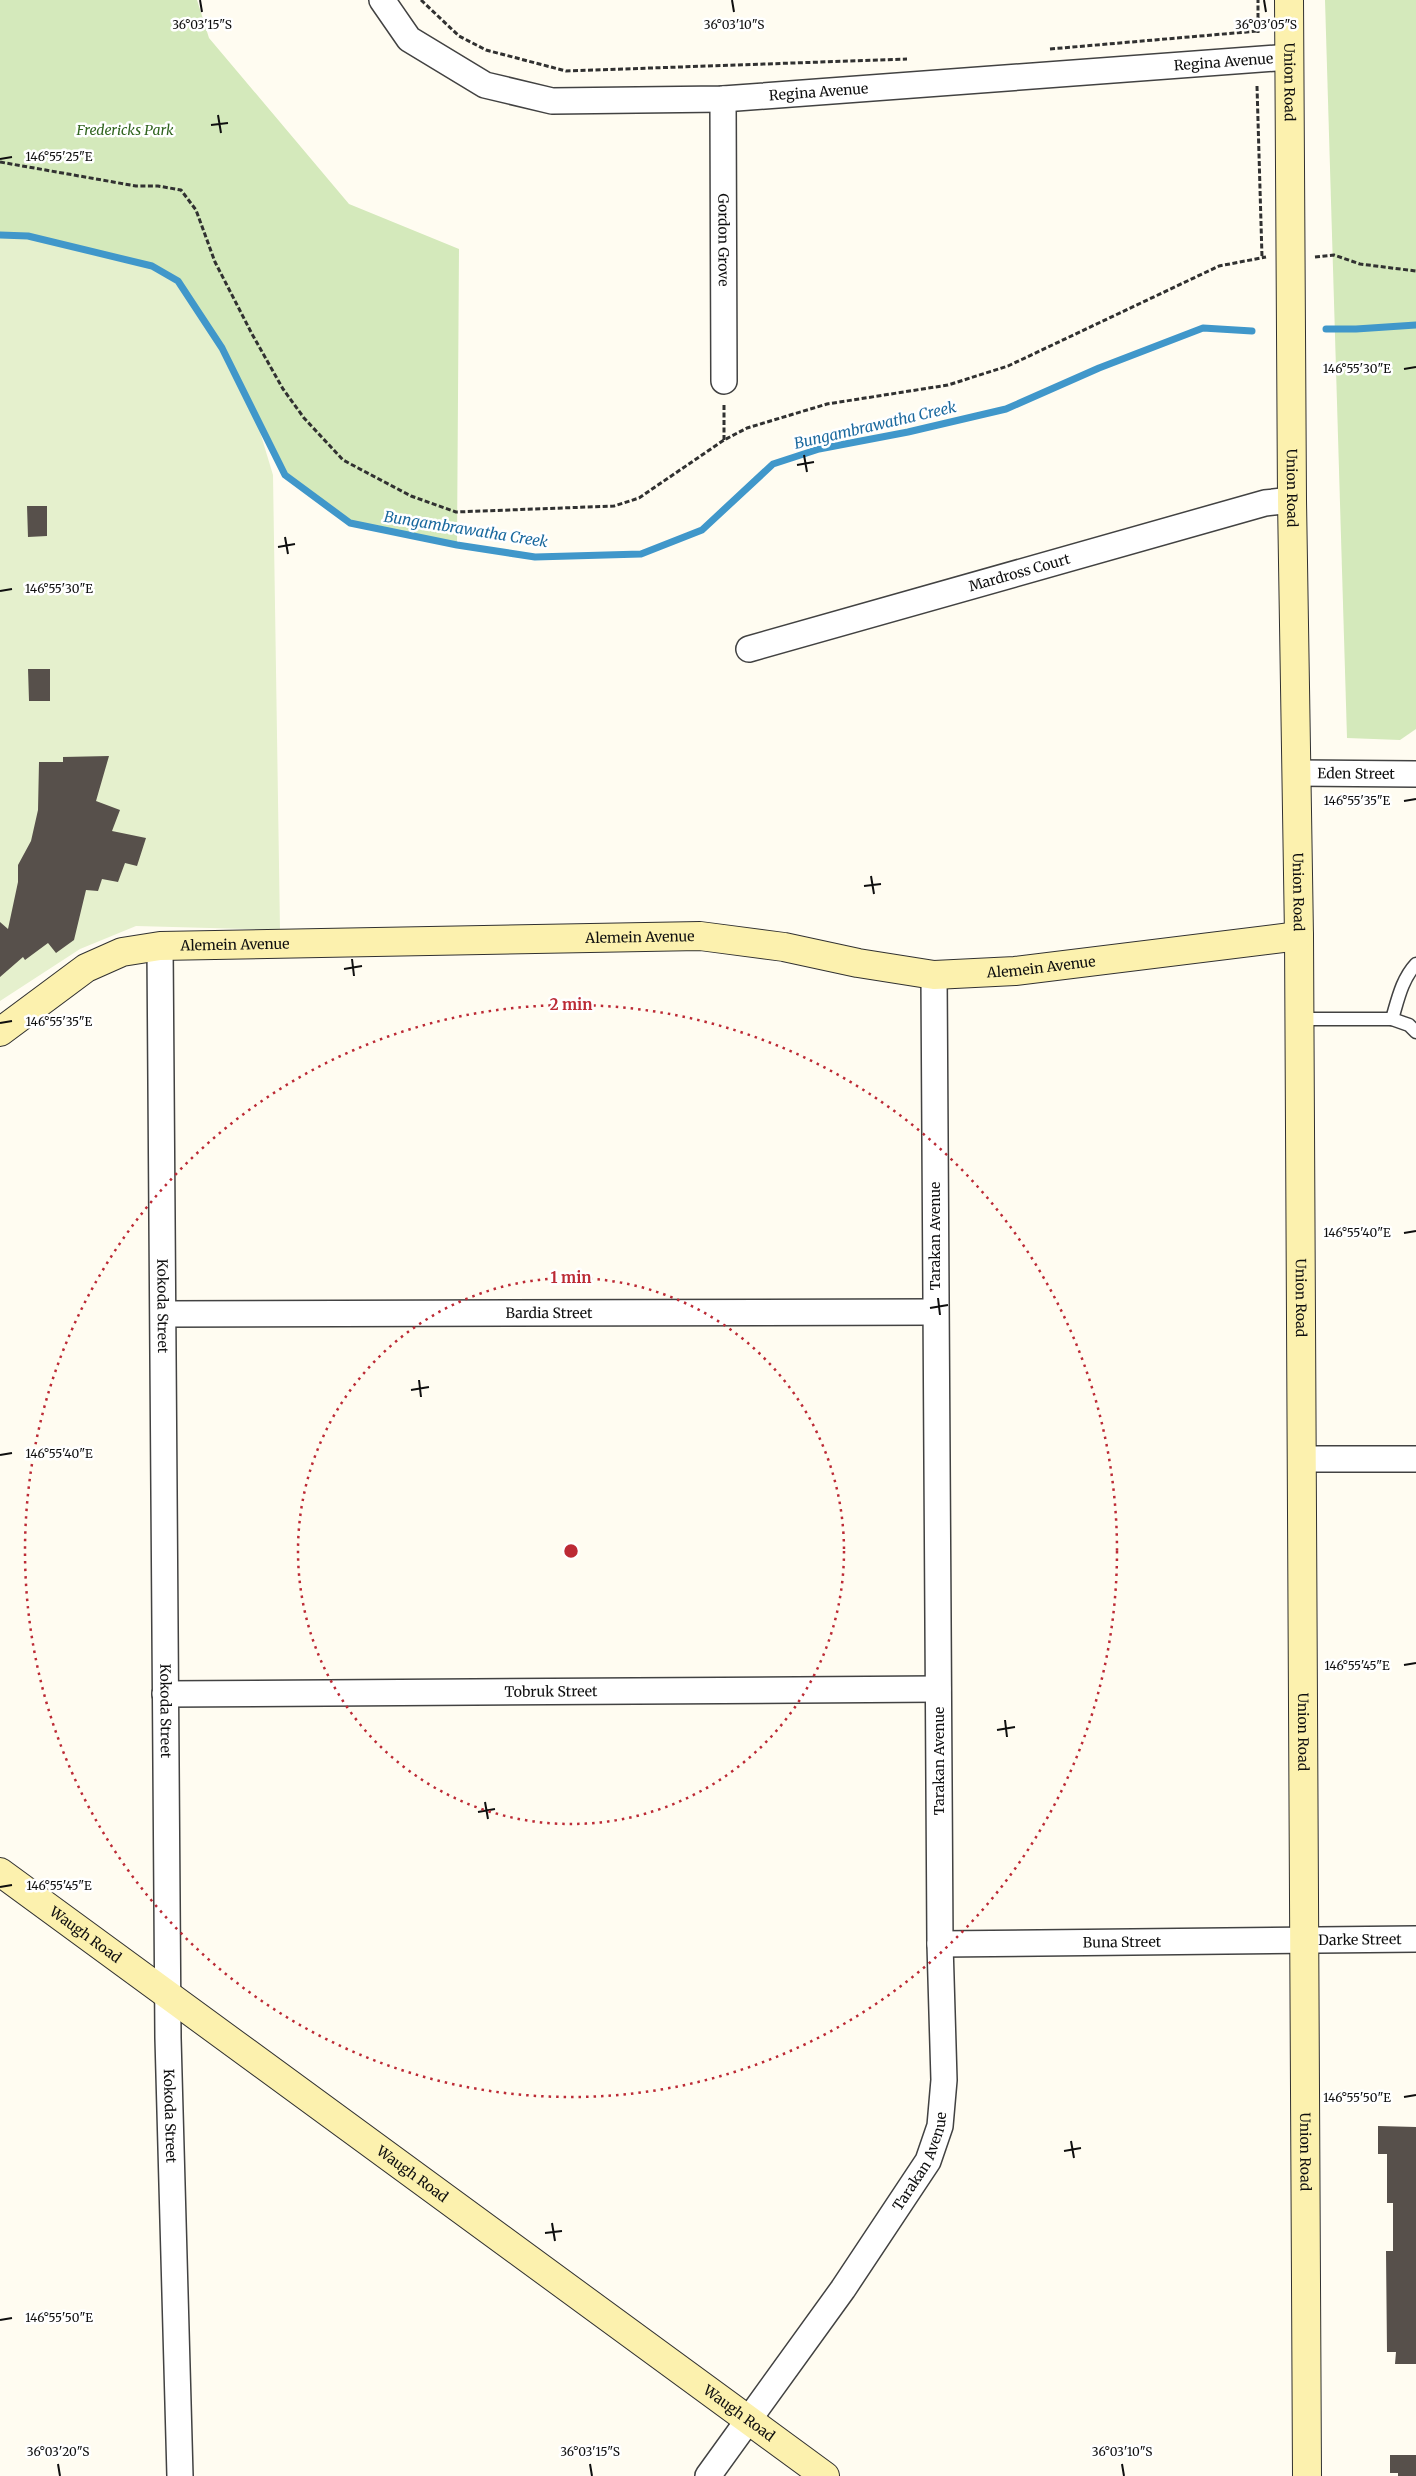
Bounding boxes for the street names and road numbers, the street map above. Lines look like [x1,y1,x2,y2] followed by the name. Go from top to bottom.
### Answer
[1280,43,1299,122] street label: Union Road
[1173,49,1274,75] street label: Regina Avenue
[768,79,869,105] street label: Regina Avenue
[714,194,733,286] street label: Gordon Grove
[1283,449,1301,528] street label: Union Road
[967,549,1073,595] street label: Mardross Court
[1317,764,1395,783] street label: Eden Street
[1289,852,1308,932] street label: Union Road
[584,927,695,947] street label: Alemein Avenue
[179,935,290,955] street label: Alemein Avenue
[985,952,1096,981] street label: Alemein Avenue
[926,1182,944,1290] street label: Tarakan Avenue
[153,1259,172,1354] street label: Kokoda Street
[1292,1259,1310,1338] street label: Union Road
[505,1304,593,1322] street label: Bardia Street
[156,1664,175,1759] street label: Kokoda Street
[504,1682,598,1701] street label: Tobruk Street
[1294,1693,1312,1772] street label: Union Road
[930,1707,948,1815] street label: Tarakan Avenue
[45,1902,125,1967] street label: Waugh Road
[1318,1930,1402,1949] street label: Darke Street
[1083,1933,1162,1951] street label: Buna Street
[160,2069,180,2164] street label: Kokoda Street
[889,2111,950,2214] street label: Tarakan Avenue
[1296,2113,1315,2192] street label: Union Road
[372,2141,452,2206] street label: Waugh Road
[699,2380,779,2446] street label: Waugh Road

